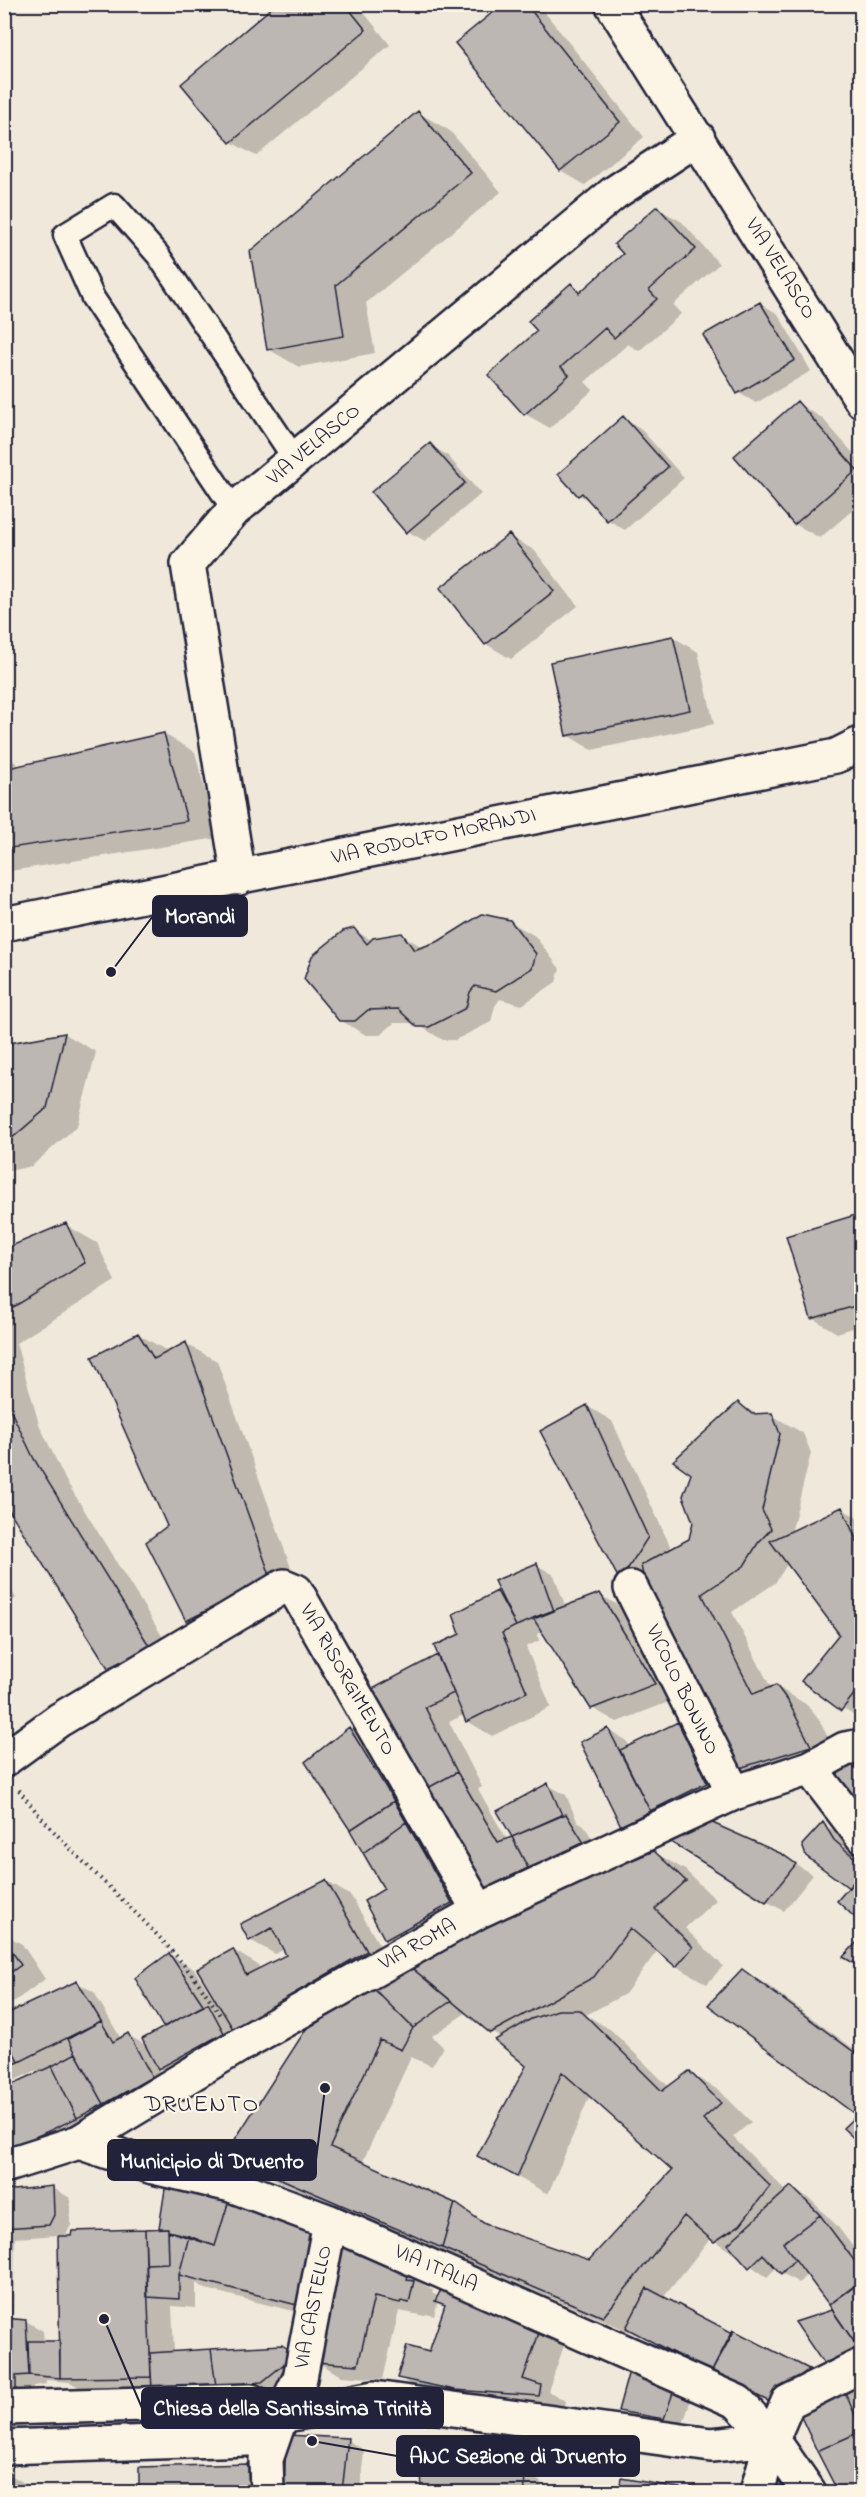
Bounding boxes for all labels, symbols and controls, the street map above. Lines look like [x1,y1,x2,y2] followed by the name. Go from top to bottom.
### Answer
[736,212,823,325] street label: VIA VELASCO
[260,397,367,494] street label: VIA VELASCO
[328,801,539,874] street label: VIA RODOLFO MORANDI
[153,896,247,936] callout: Morandi
[165,902,235,934] text: Morandi
[291,1598,403,1762] street label: VIA RISORGIMENTO
[637,1619,726,1760] street label: VICOLO BONINO
[373,1911,462,1979] street label: VIA ROMA
[143,2088,260,2123] district label: DRUENTO
[108,2140,316,2180] callout: Municipio di Druento
[120,2147,304,2179] text: Municipio di Druento
[389,2237,483,2301] street label: VIA ITALIA
[287,2243,341,2372] street label: VIA CASTELLO
[142,2388,443,2428] callout: Chiesa della Santissima Trinità
[153,2394,432,2426] text: Chiesa della Santissima Trinità
[397,2436,639,2476] callout: ANC Sezione di Druento
[409,2442,627,2474] text: ANC Sezione di Druento

